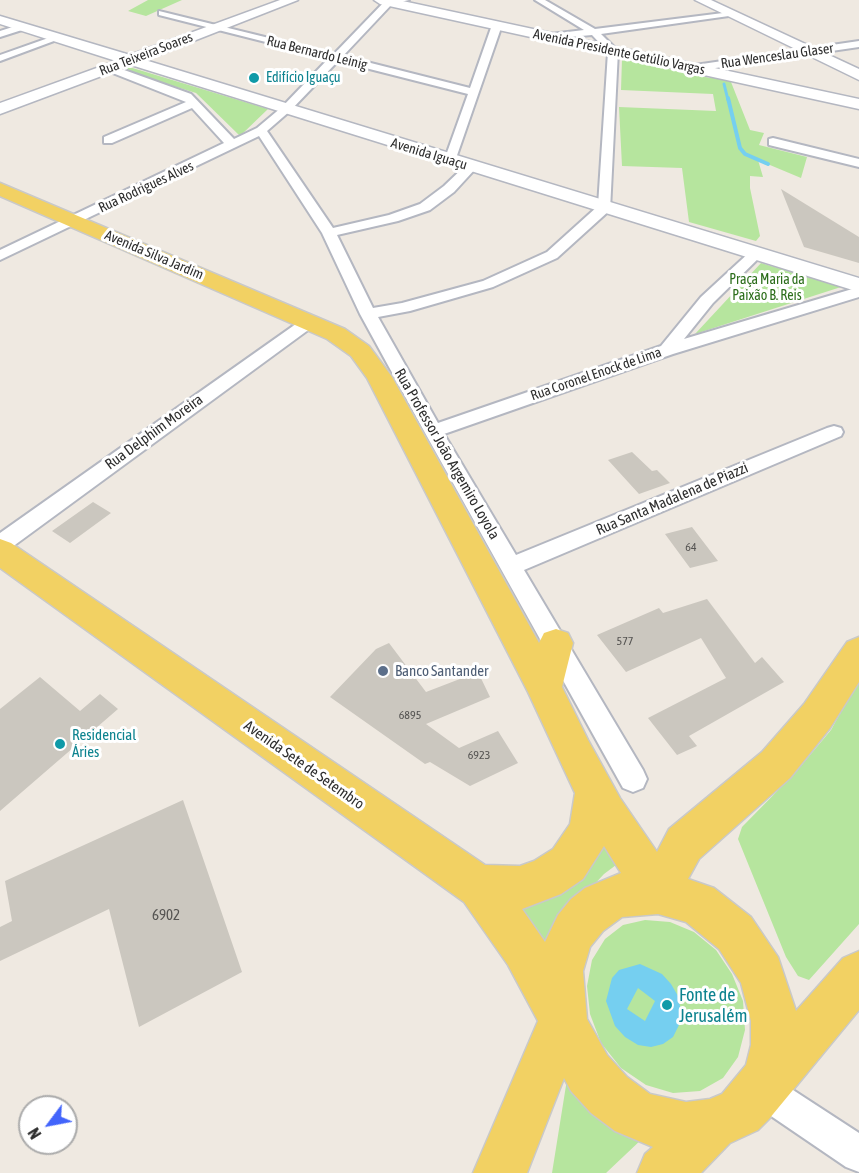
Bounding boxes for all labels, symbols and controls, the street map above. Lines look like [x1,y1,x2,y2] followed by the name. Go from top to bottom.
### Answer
[532,26,706,78] street label: Avenida Presidente Getúlio Vargas
[97,28,195,80] street label: Rua Teixeira Soares
[265,32,369,74] street label: Rua Bernardo Leinig
[720,40,834,72] street label: Rua Wenceslau Glaser
[266,70,341,86] place label: Edifício Iguaçu
[247,71,261,85] marker: Edifício Iguaçu
[389,134,469,174] street label: Avenida Iguaçu
[96,158,196,216] street label: Rua Rodrigues Alves
[102,227,206,283] street label: Avenida Silva Jardim
[729,272,805,304] park label: Praça Maria da Paixão B. Reis
[528,344,664,404] street label: Rua Coronel Enock de Lima
[391,365,503,543] street label: Rua Professor João Argemiro Loyola
[102,390,206,474] street label: Rua Delphim Moreira
[593,459,751,539] street label: Rua Santa Madalena de Piazzi
[685,540,697,554] house number: 64
[617,634,633,648] house number: 577
[395,662,488,680] place label: Banco Santander
[376,664,390,678] marker: Banco Santander
[399,708,421,722] house number: 6895
[240,717,368,813] street label: Avenida Sete de Setembro
[72,726,136,761] place label: Residencial Áries
[53,737,67,751] marker: Residencial Áries
[468,748,490,762] house number: 6923
[152,906,180,924] house number: 6902
[679,984,747,1026] place label: Fonte de Jerusalém
[660,998,674,1012] marker: Fonte de Jerusalém
[18,1095,78,1155] north arrow
[24,1125,45,1142] text: N

